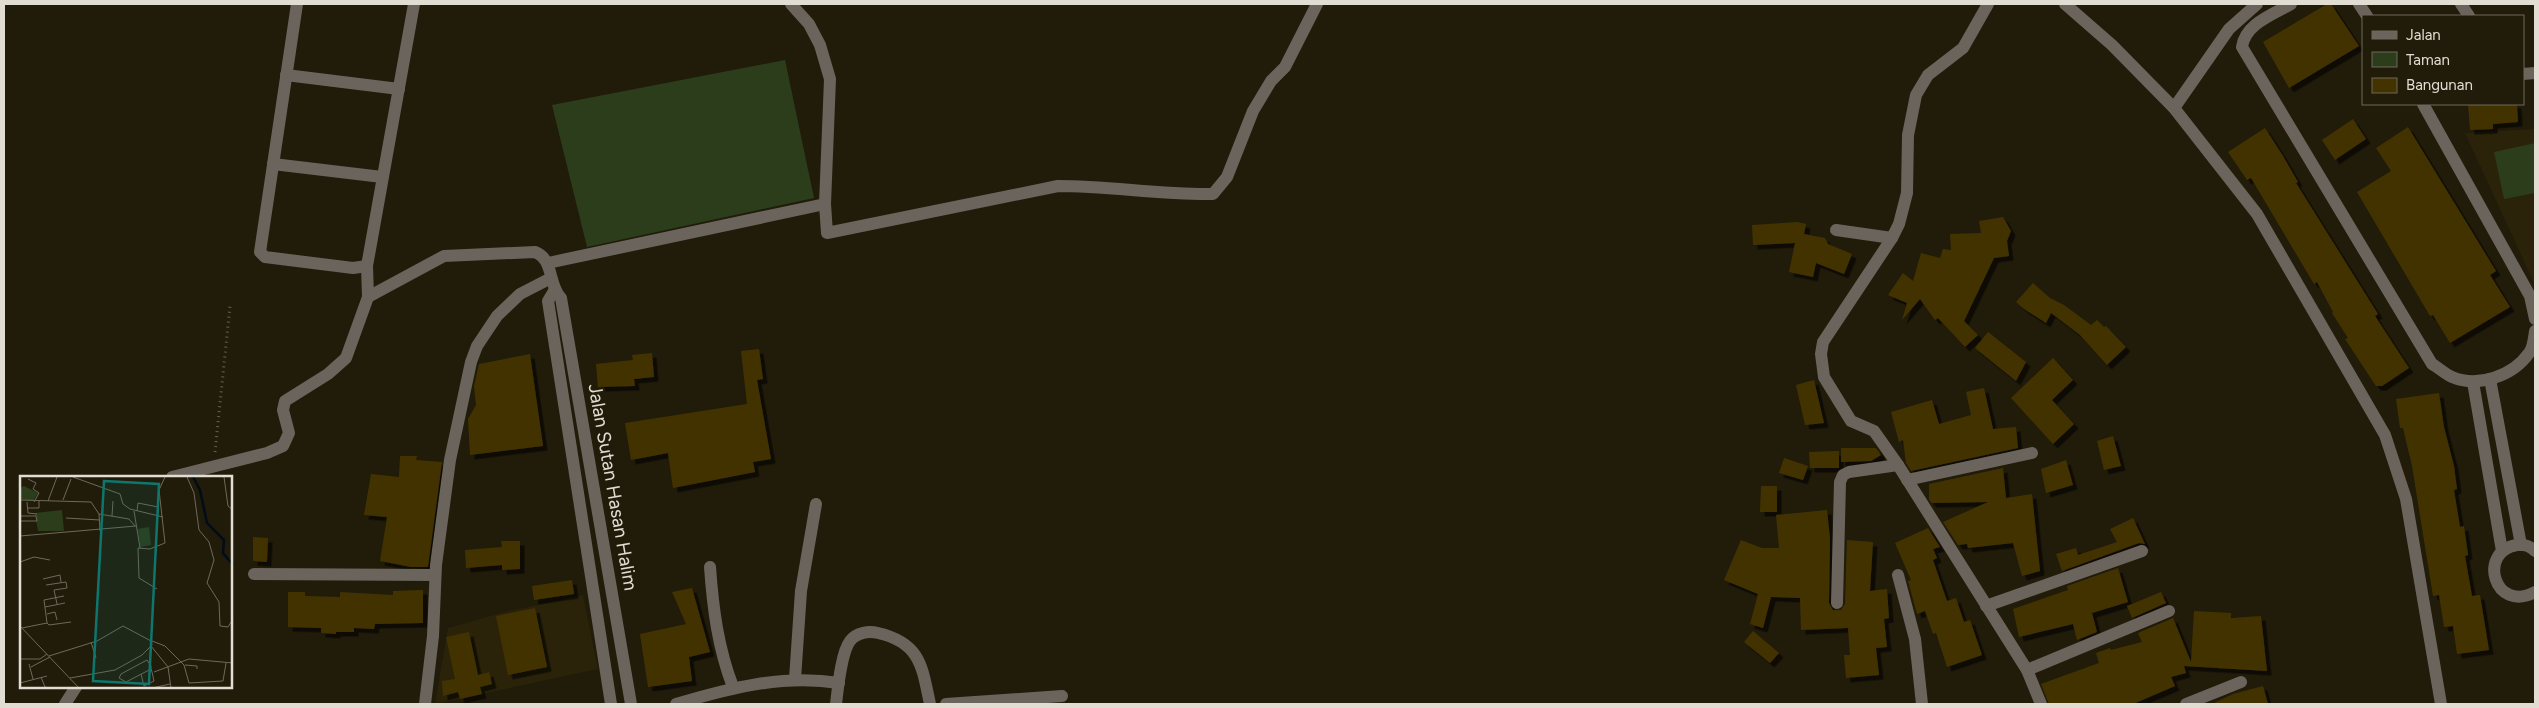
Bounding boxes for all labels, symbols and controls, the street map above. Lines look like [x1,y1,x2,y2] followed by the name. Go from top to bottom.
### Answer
[2362,15,2524,105] legend
[2406,26,2441,44] text: Jalan
[2406,51,2450,69] text: Taman
[2406,76,2473,94] text: Bangunan
[583,382,643,592] street label: Jalan Sutan Hasan Halim
[20,476,232,688] inset map

